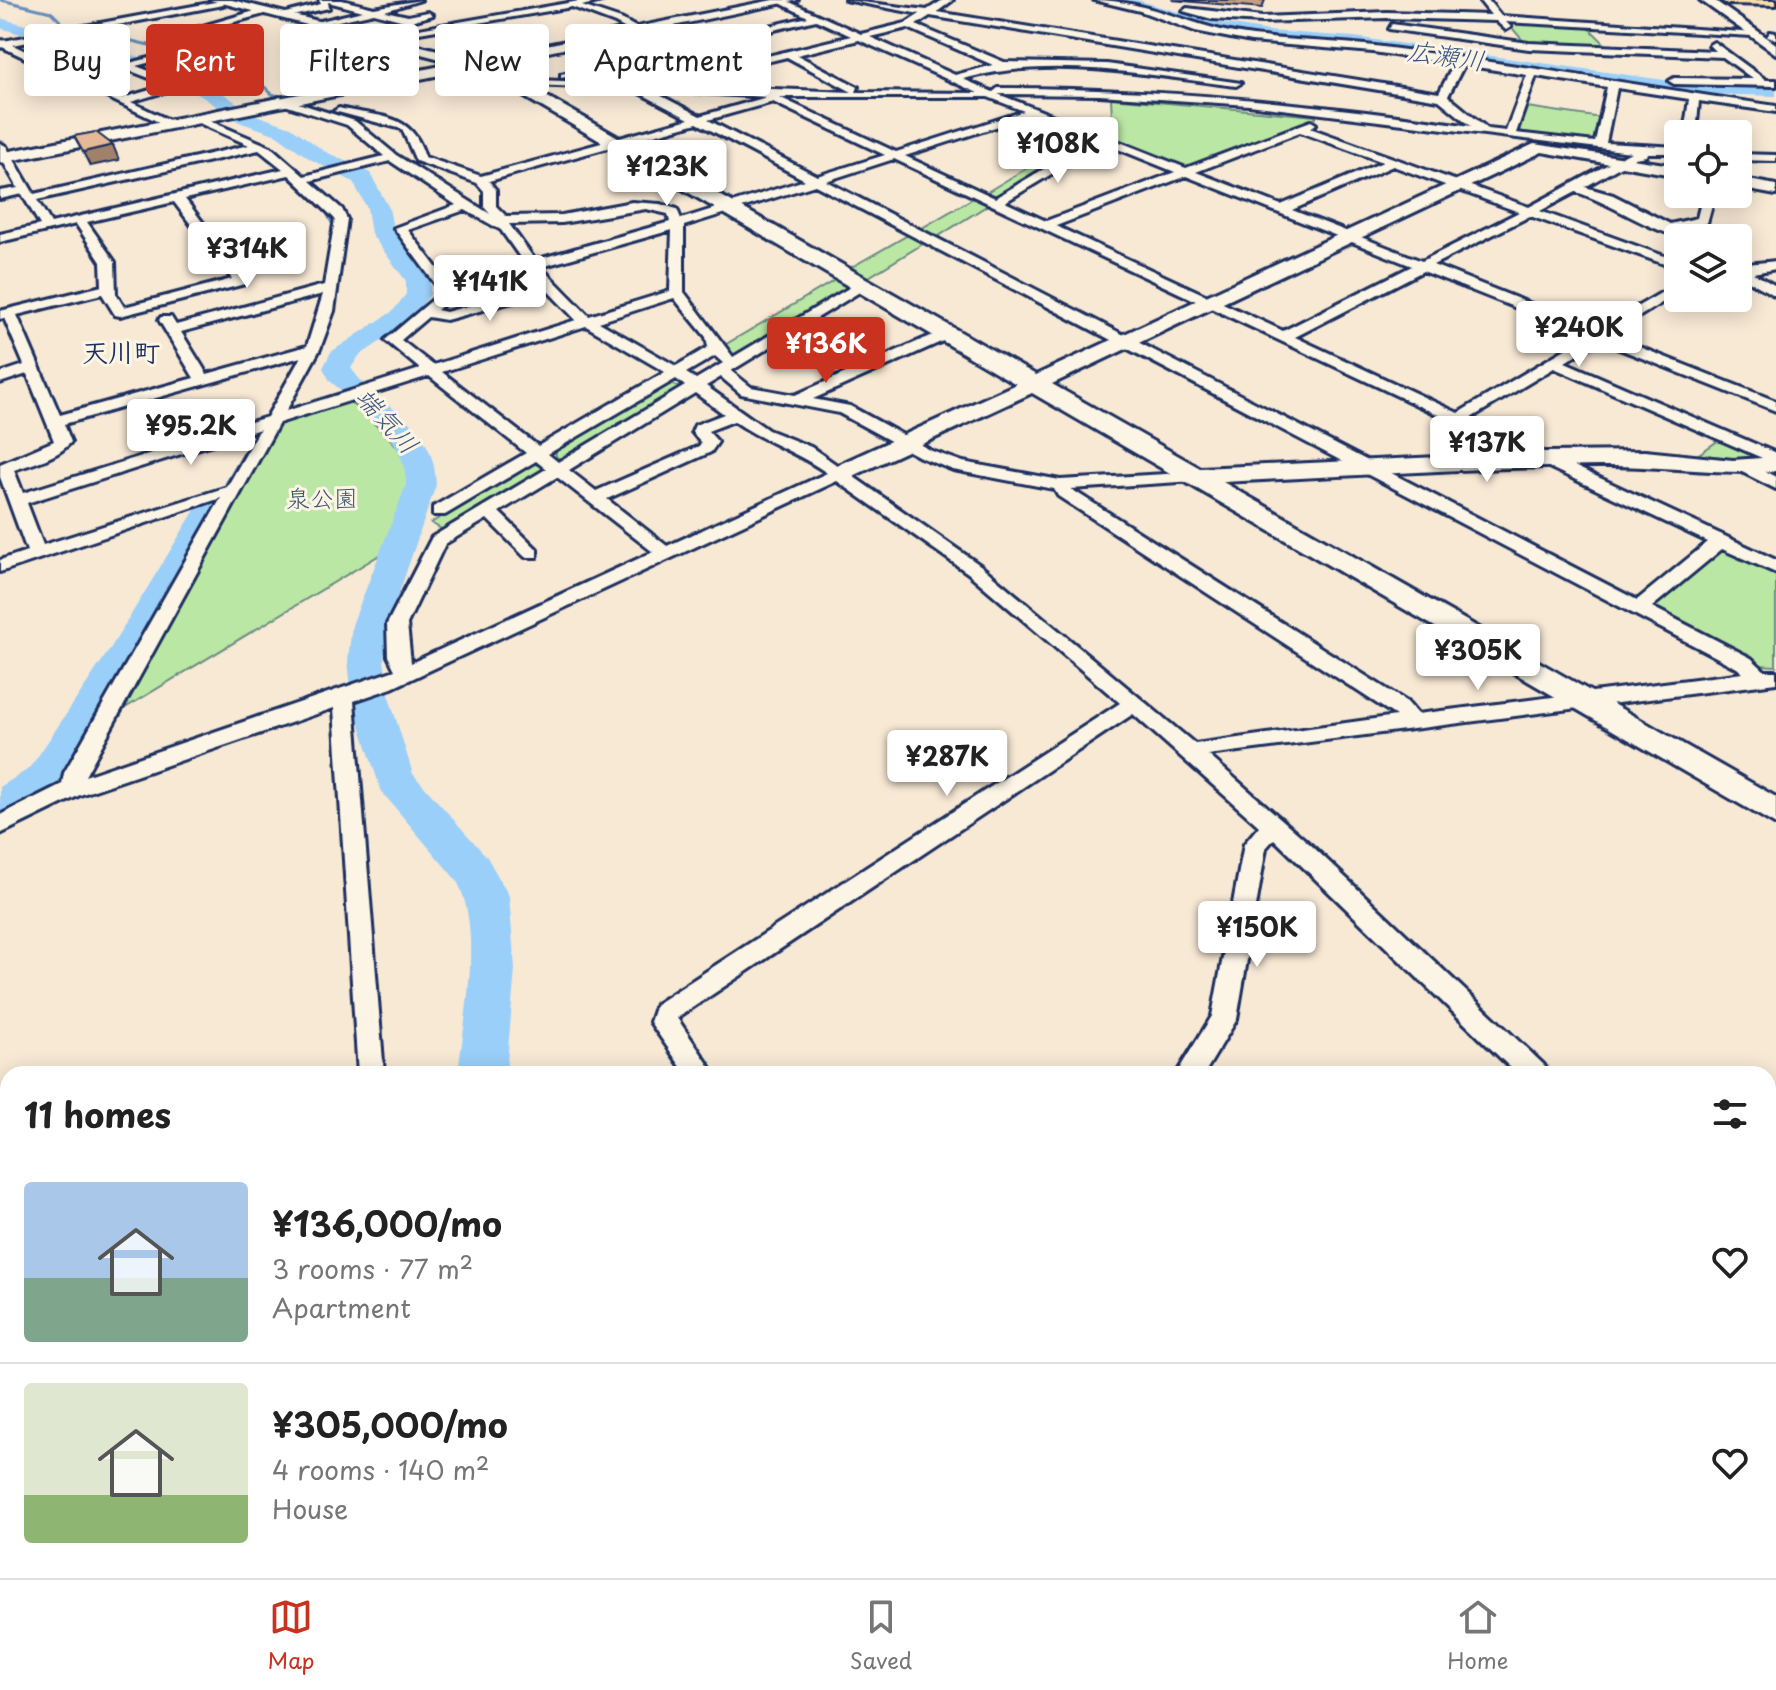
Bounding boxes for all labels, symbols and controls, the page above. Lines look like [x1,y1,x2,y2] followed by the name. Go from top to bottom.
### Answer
[24,24,130,96] chip: Buy
[146,24,264,96] chip: Rent
[280,24,419,96] chip: Filters
[435,24,549,96] chip: New
[565,24,771,96] chip: Apartment
[1405,30,1488,79] water label: 広瀬川
[1002,117,1114,185] pin: ¥108K
[1664,120,1752,312] map controls
[1664,120,1752,208] button: locate
[1016,123,1100,162] text: ¥108K
[611,140,723,208] pin: ¥123K
[626,146,708,185] text: ¥123K
[191,222,303,290] pin: ¥314K
[1664,224,1752,312] button: layers
[206,228,288,267] text: ¥314K
[434,255,546,323] pin: ¥141K
[452,261,528,300] text: ¥141K
[1523,301,1635,369] pin: ¥240K
[1534,307,1624,346] text: ¥240K
[770,317,882,385] pin: ¥136K
[785,323,867,362] text: ¥136K
[82,332,160,371] district label: 天川町
[348,378,429,462] water label: 端気川
[126,399,256,467] pin: ¥95.2K
[145,405,237,444] text: ¥95.2K
[1431,416,1543,484] pin: ¥137K
[1448,422,1526,461] text: ¥137K
[286,479,358,515] park label: 泉公園
[1422,624,1534,692] pin: ¥305K
[1434,630,1522,669] text: ¥305K
[891,730,1003,798] pin: ¥287K
[905,736,989,775] text: ¥287K
[1201,901,1313,969] pin: ¥150K
[1216,907,1298,946] text: ¥150K
[24,1088,171,1140] text: 11 homes
[1708,1092,1752,1136] icon: filters
[272,1197,502,1249] text: ¥136,000/mo
[88,1214,184,1310] icon: home
[1708,1240,1752,1284] icon: heart
[272,1249,473,1288] text: 3 rooms · 77 m²
[272,1288,411,1327] text: Apartment
[272,1398,508,1450] text: ¥305,000/mo
[88,1415,184,1511] icon: home
[1708,1441,1752,1485] icon: heart
[272,1450,490,1489] text: 4 rooms · 140 m²
[272,1489,348,1528] text: House
[268,1595,315,1676] tab: Map
[850,1595,912,1676] tab: Saved
[1447,1595,1508,1676] tab: Home

